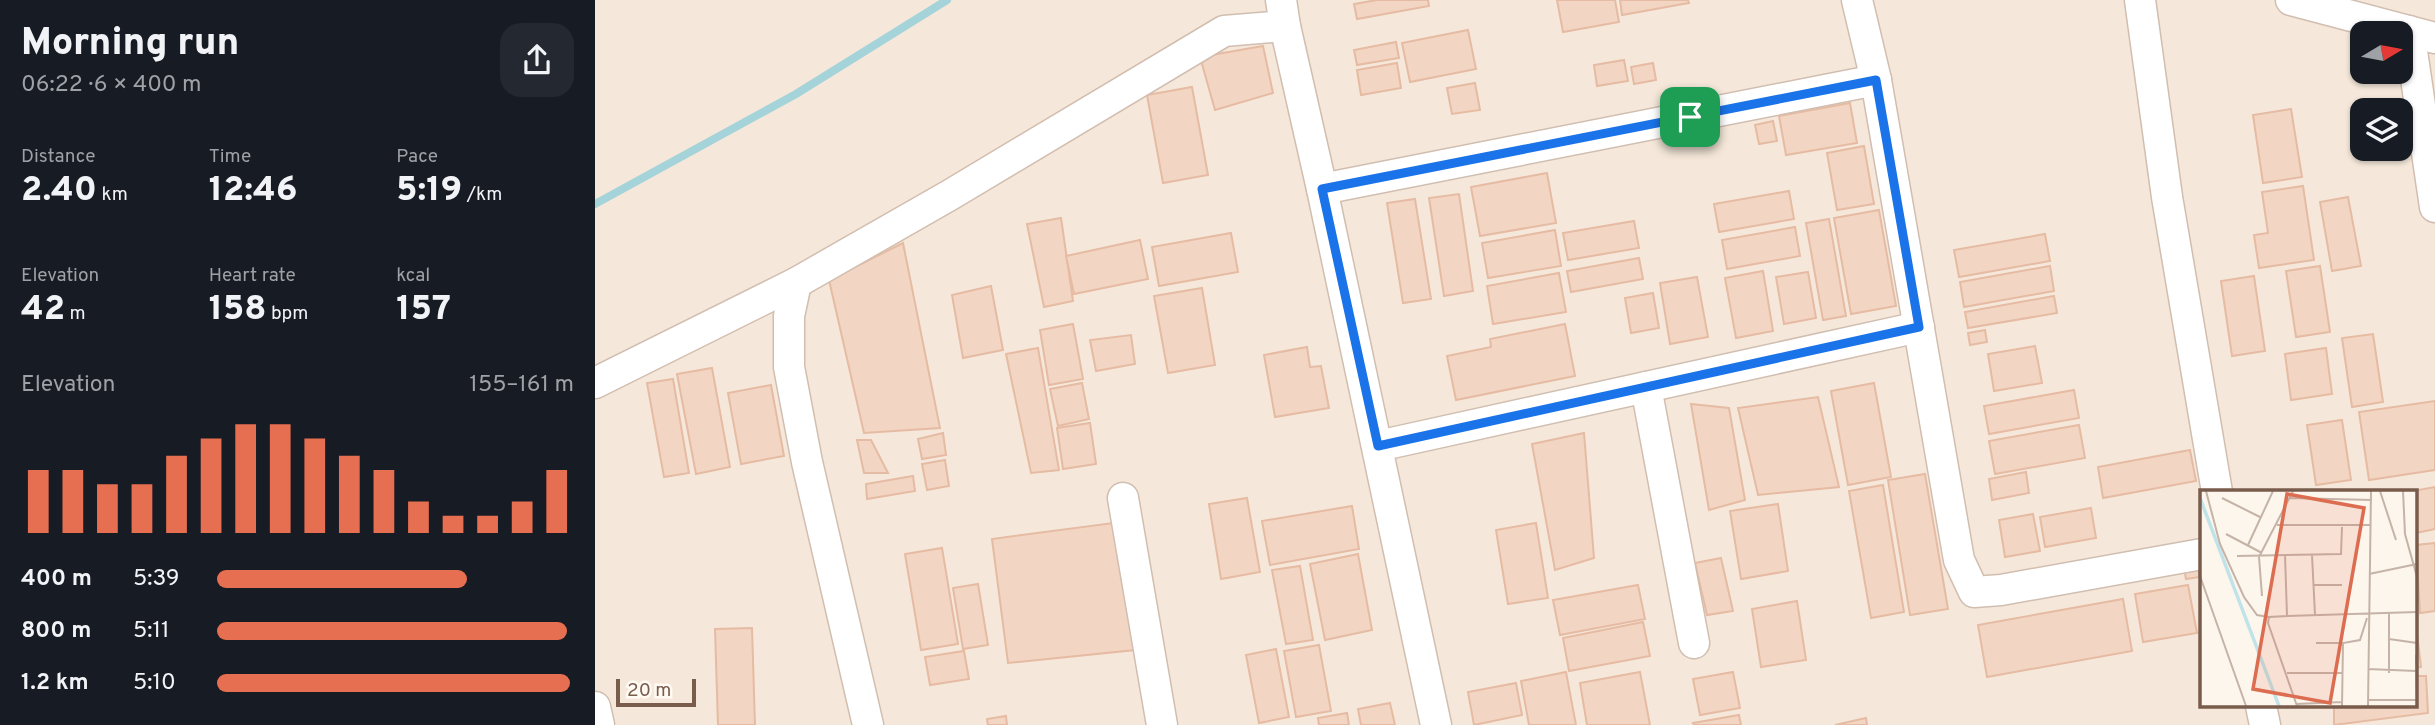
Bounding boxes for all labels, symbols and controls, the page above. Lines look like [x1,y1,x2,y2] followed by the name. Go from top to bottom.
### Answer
[21,20,239,69] text: Morning run
[2350,21,2413,84] north arrow
[2350,21,2413,161] map controls
[500,23,574,97] button: share
[21,71,202,100] text: 06:22 · 6 × 400 m
[1660,87,1720,147] pin
[1671,98,1709,136] icon: arrive
[2350,98,2413,161] button: layers
[21,145,96,169] text: Distance
[209,145,251,169] text: Time
[396,145,438,169] text: Pace
[21,169,97,213] text: 2.40
[209,169,298,213] text: 12:46
[396,169,462,213] text: 5:19
[97,183,128,207] text: km
[462,183,502,207] text: /km
[21,264,99,288] text: Elevation
[209,264,296,288] text: Heart rate
[396,264,430,288] text: kcal
[21,288,65,332] text: 42
[209,288,266,332] text: 158
[396,288,451,332] text: 157
[65,302,86,326] text: m
[266,302,308,326] text: bpm
[21,371,116,400] text: Elevation
[469,371,574,400] text: 155–161 m
[2200,490,2417,708] inset map
[21,565,92,594] text: 400 m
[133,565,180,594] text: 5:39
[21,617,91,646] text: 800 m
[133,617,170,646] text: 5:11
[21,669,89,698] text: 1.2 km
[133,669,176,698] text: 5:10
[616,676,697,708] scale bar
[627,679,671,703] text: 20 m

